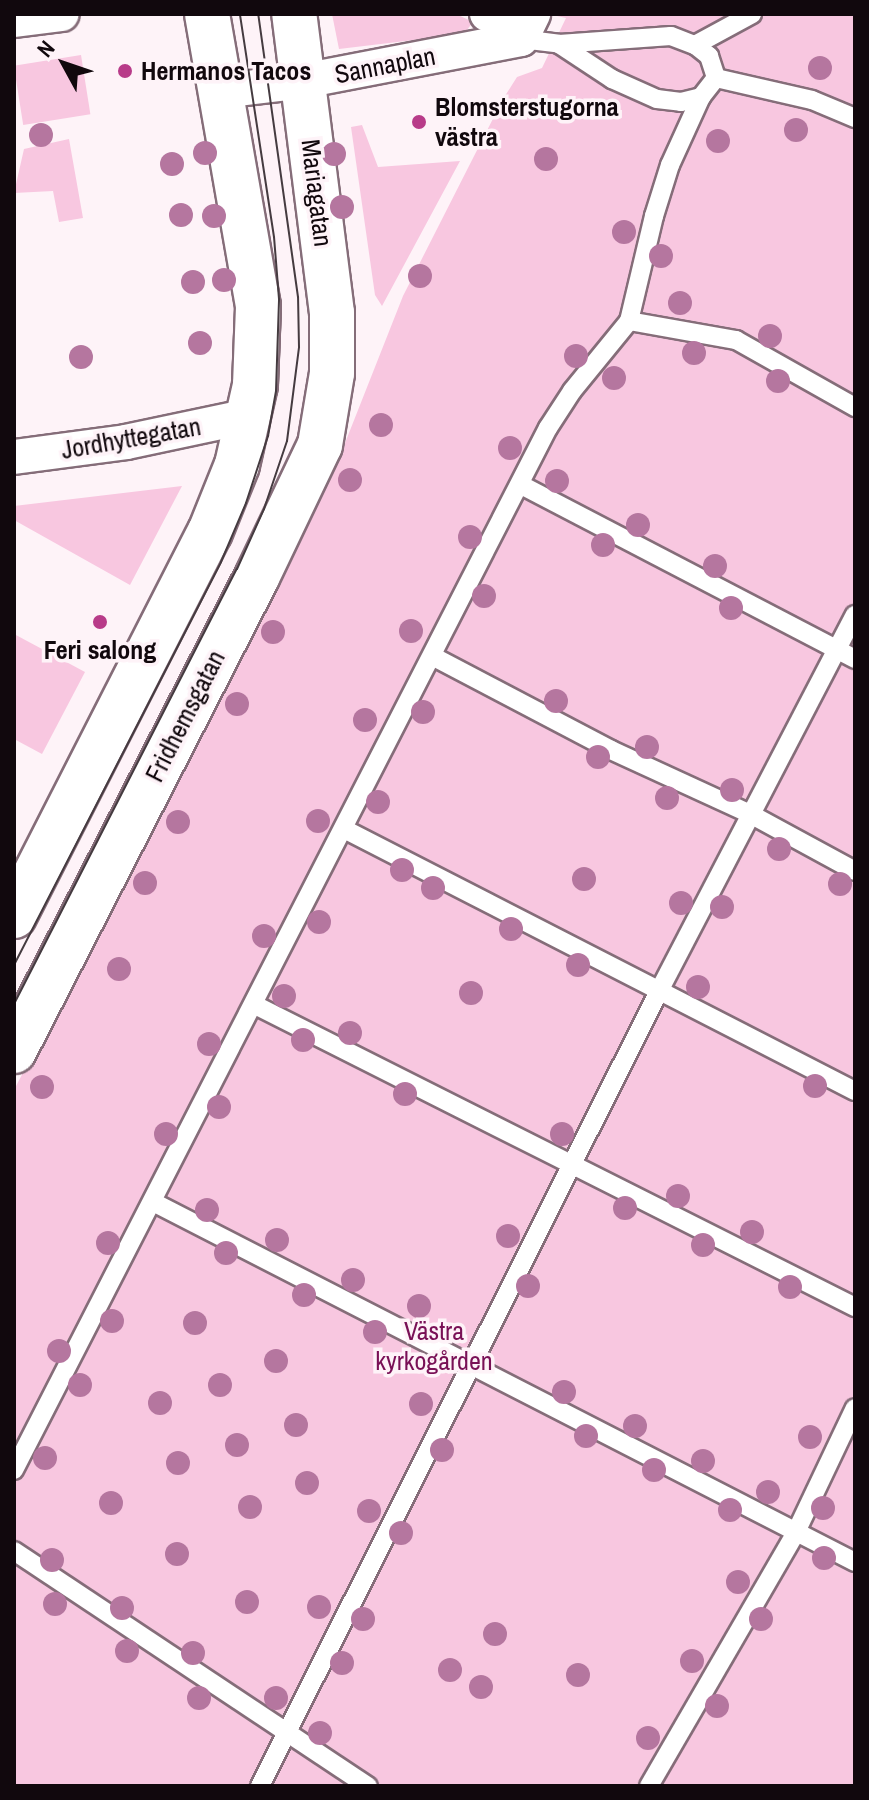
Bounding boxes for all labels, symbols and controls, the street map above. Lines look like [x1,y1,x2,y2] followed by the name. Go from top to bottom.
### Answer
[24,24,104,104] north arrow
[30,34,61,63] text: N
[332,40,438,90] street label: Sannaplan
[141,55,311,87] place label: Hermanos Tacos
[116,62,134,80] marker: Hermanos Tacos
[435,91,619,152] place label: Blomsterstugorna västra
[410,113,428,131] marker: Blomsterstugorna västra
[295,138,339,248] street label: Mariagatan
[59,410,203,466] street label: Jordhyttegatan
[91,613,109,631] marker: Feri salong
[44,634,156,666] place label: Feri salong
[139,645,231,787] street label: Fridhemsgatan
[375,1315,493,1376] park label: Västra kyrkogården

